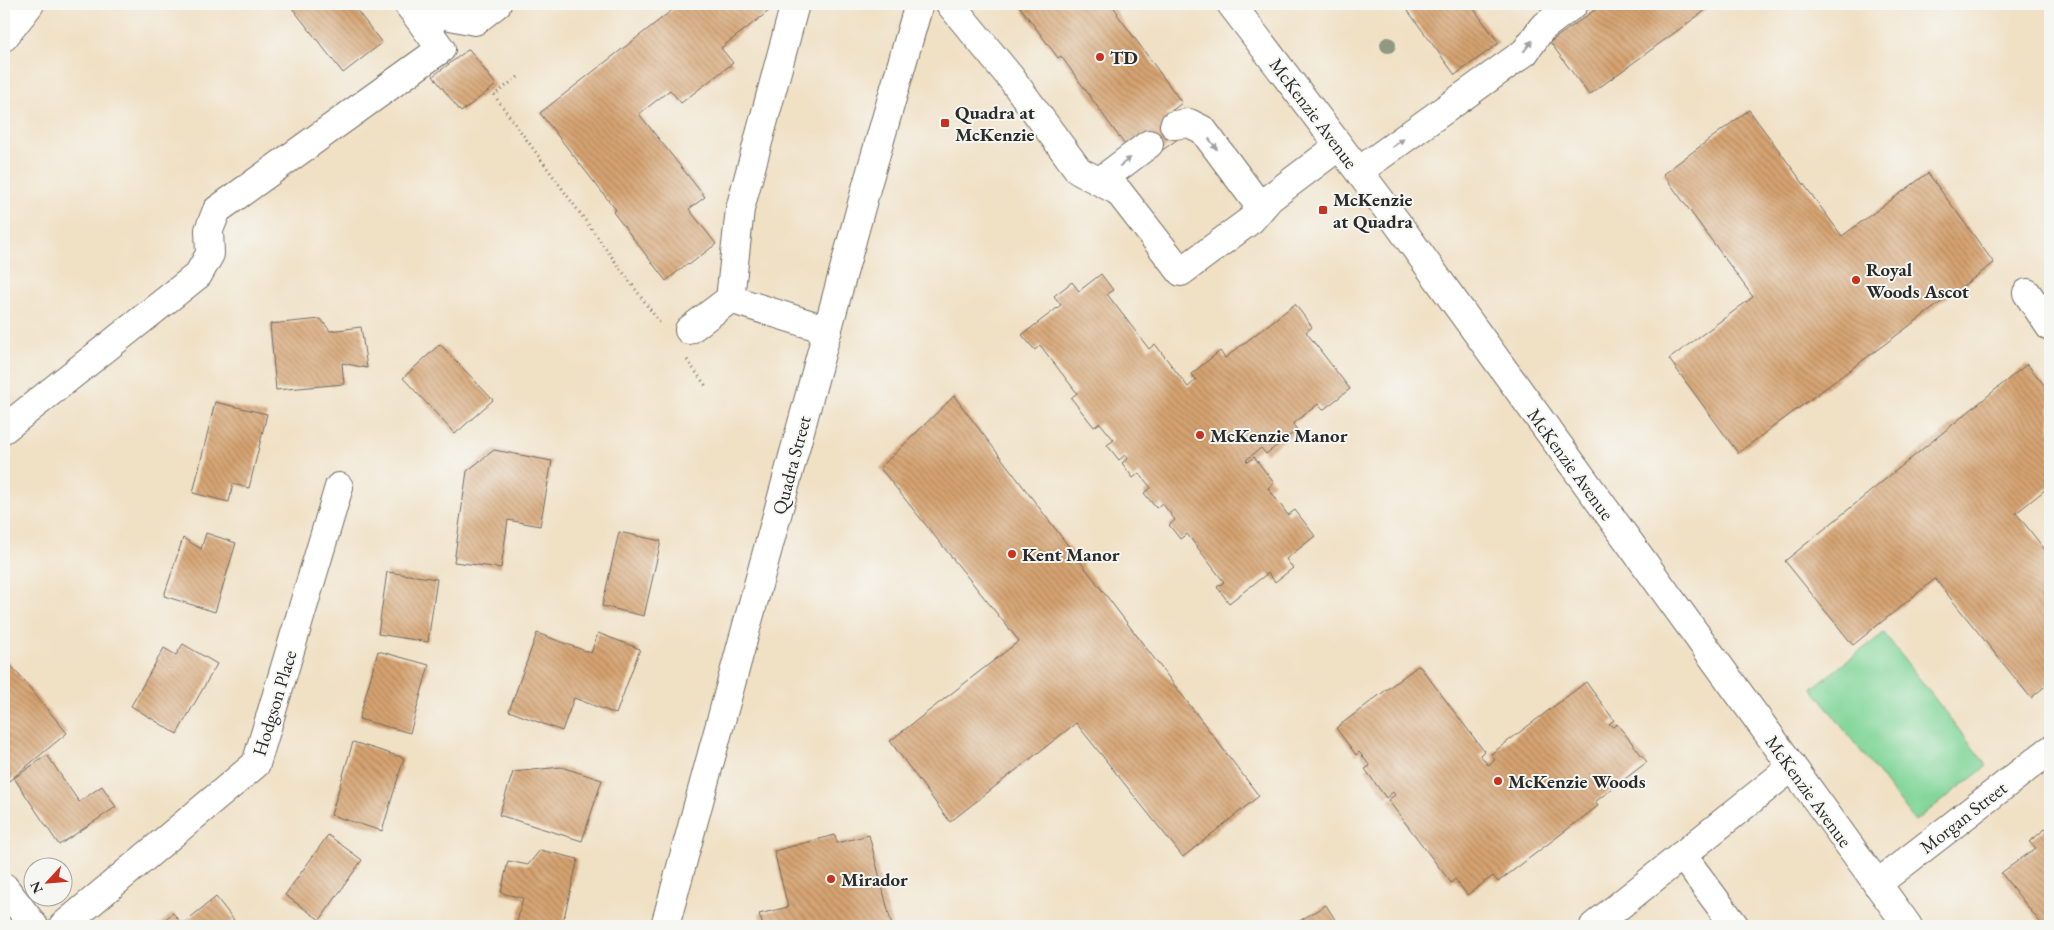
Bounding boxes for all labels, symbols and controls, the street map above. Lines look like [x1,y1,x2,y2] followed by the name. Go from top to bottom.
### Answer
[1523,40,1534,53] one-way arrow
[1110,45,1138,70] place label: TD
[1094,51,1106,63] marker: TD
[1264,53,1363,174] street label: McKenzie Avenue
[955,100,1035,147] place label: Quadra at McKenzie
[939,117,951,129] marker: Quadra at McKenzie
[1208,137,1218,151] one-way arrow
[1392,138,1405,148] one-way arrow
[1118,157,1131,168] one-way arrow
[1333,187,1414,234] place label: McKenzie at Quadra
[1317,204,1329,216] marker: McKenzie at Quadra
[1866,257,1969,304] place label: Royal Woods Ascot
[1850,274,1862,286] marker: Royal Woods Ascot
[1522,403,1620,525] street label: McKenzie Avenue
[766,413,817,517] street label: Quadra Street
[1210,423,1348,448] place label: McKenzie Manor
[1194,429,1206,441] marker: McKenzie Manor
[1022,542,1120,567] place label: Kent Manor
[1006,548,1018,560] marker: Kent Manor
[247,647,302,759] street label: Hodgson Place
[1760,730,1858,852] street label: McKenzie Avenue
[1508,769,1646,794] place label: McKenzie Woods
[1492,775,1504,787] marker: McKenzie Woods
[1915,776,2012,859] street label: Morgan Street
[22,858,72,908] north arrow
[841,867,908,892] place label: Mirador
[825,873,837,885] marker: Mirador
[25,878,47,897] text: N

